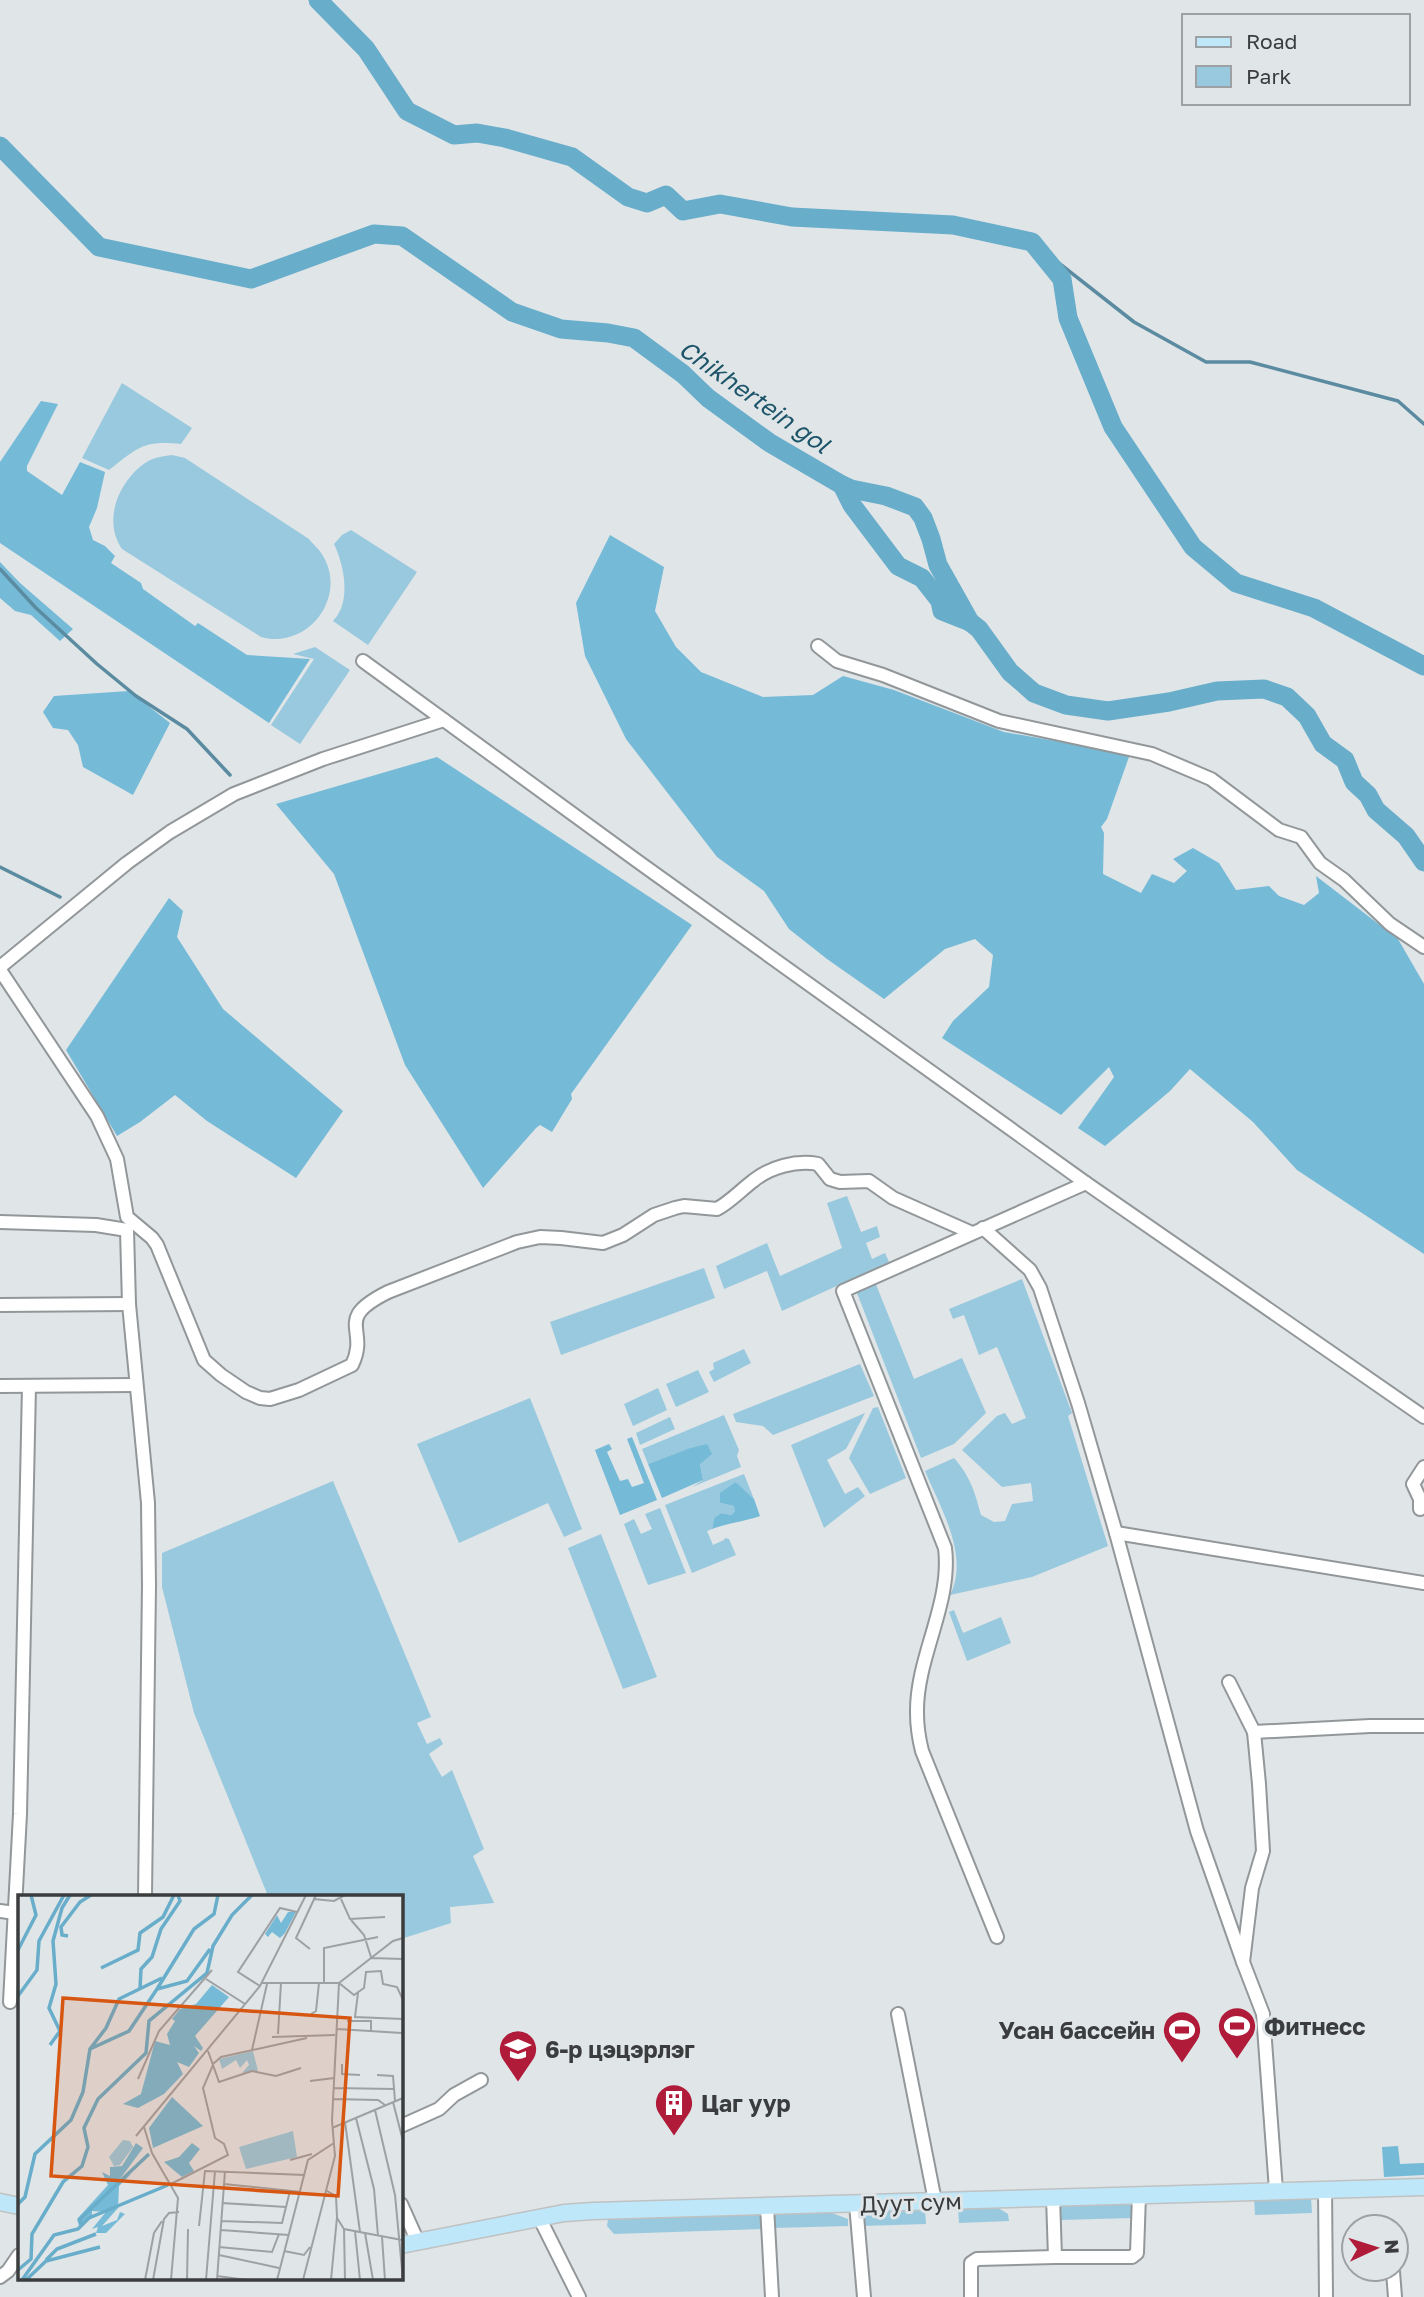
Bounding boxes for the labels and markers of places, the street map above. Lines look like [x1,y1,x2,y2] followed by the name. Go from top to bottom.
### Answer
[1216,2005,1258,2060] sports icon: Фитнесс
[1161,2009,1203,2064] sports icon: Усан бассейн
[1264,2012,1365,2040] place label: Фитнесс
[999,2016,1155,2044] place label: Усан бассейн
[497,2028,539,2083] school or university icon: 6-р цэцэрлэг
[545,2035,695,2063] place label: 6-р цэцэрлэг
[653,2082,695,2137] building icon: Цаг уур
[701,2089,791,2117] place label: Цаг уур

